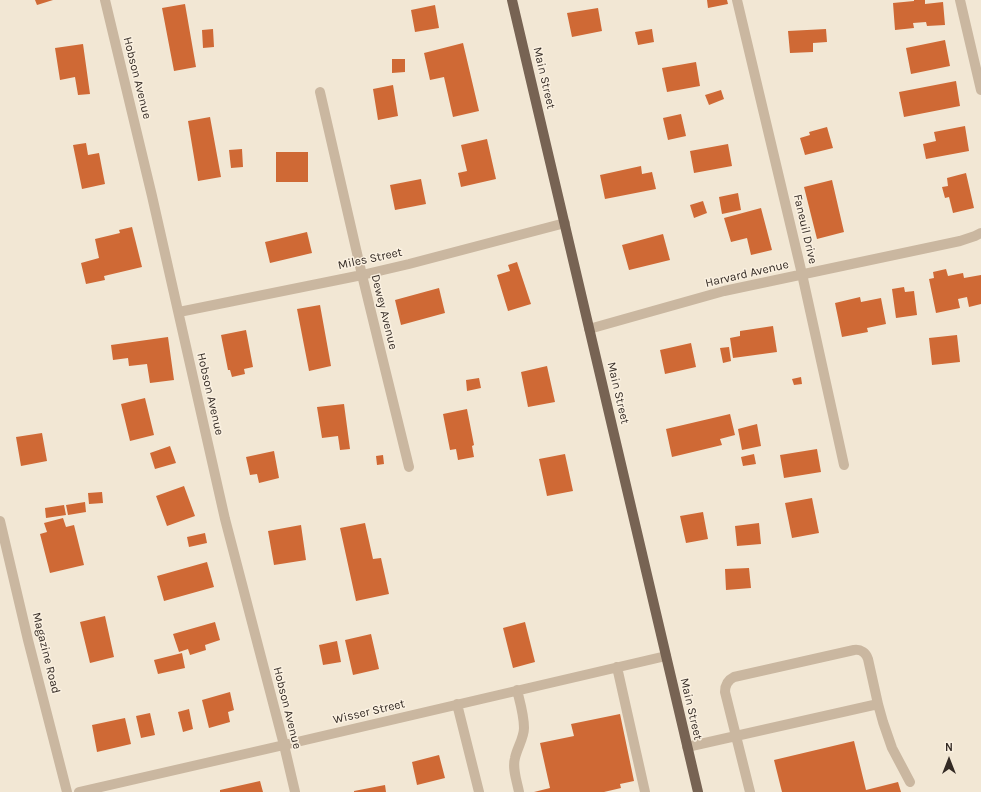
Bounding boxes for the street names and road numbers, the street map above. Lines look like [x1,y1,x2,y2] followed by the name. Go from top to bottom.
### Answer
[120,35,154,121] street label: Hobson Avenue
[530,46,558,110] street label: Main Street
[790,193,820,265] street label: Faneuil Drive
[337,245,403,273] street label: Miles Street
[704,257,790,291] street label: Harvard Avenue
[368,273,400,351] street label: Dewey Avenue
[194,351,226,437] street label: Hobson Avenue
[604,361,632,425] street label: Main Street
[29,611,63,695] street label: Magazine Road
[270,665,304,751] street label: Hobson Avenue
[677,677,705,741] street label: Main Street
[332,697,406,727] street label: Wisser Street

